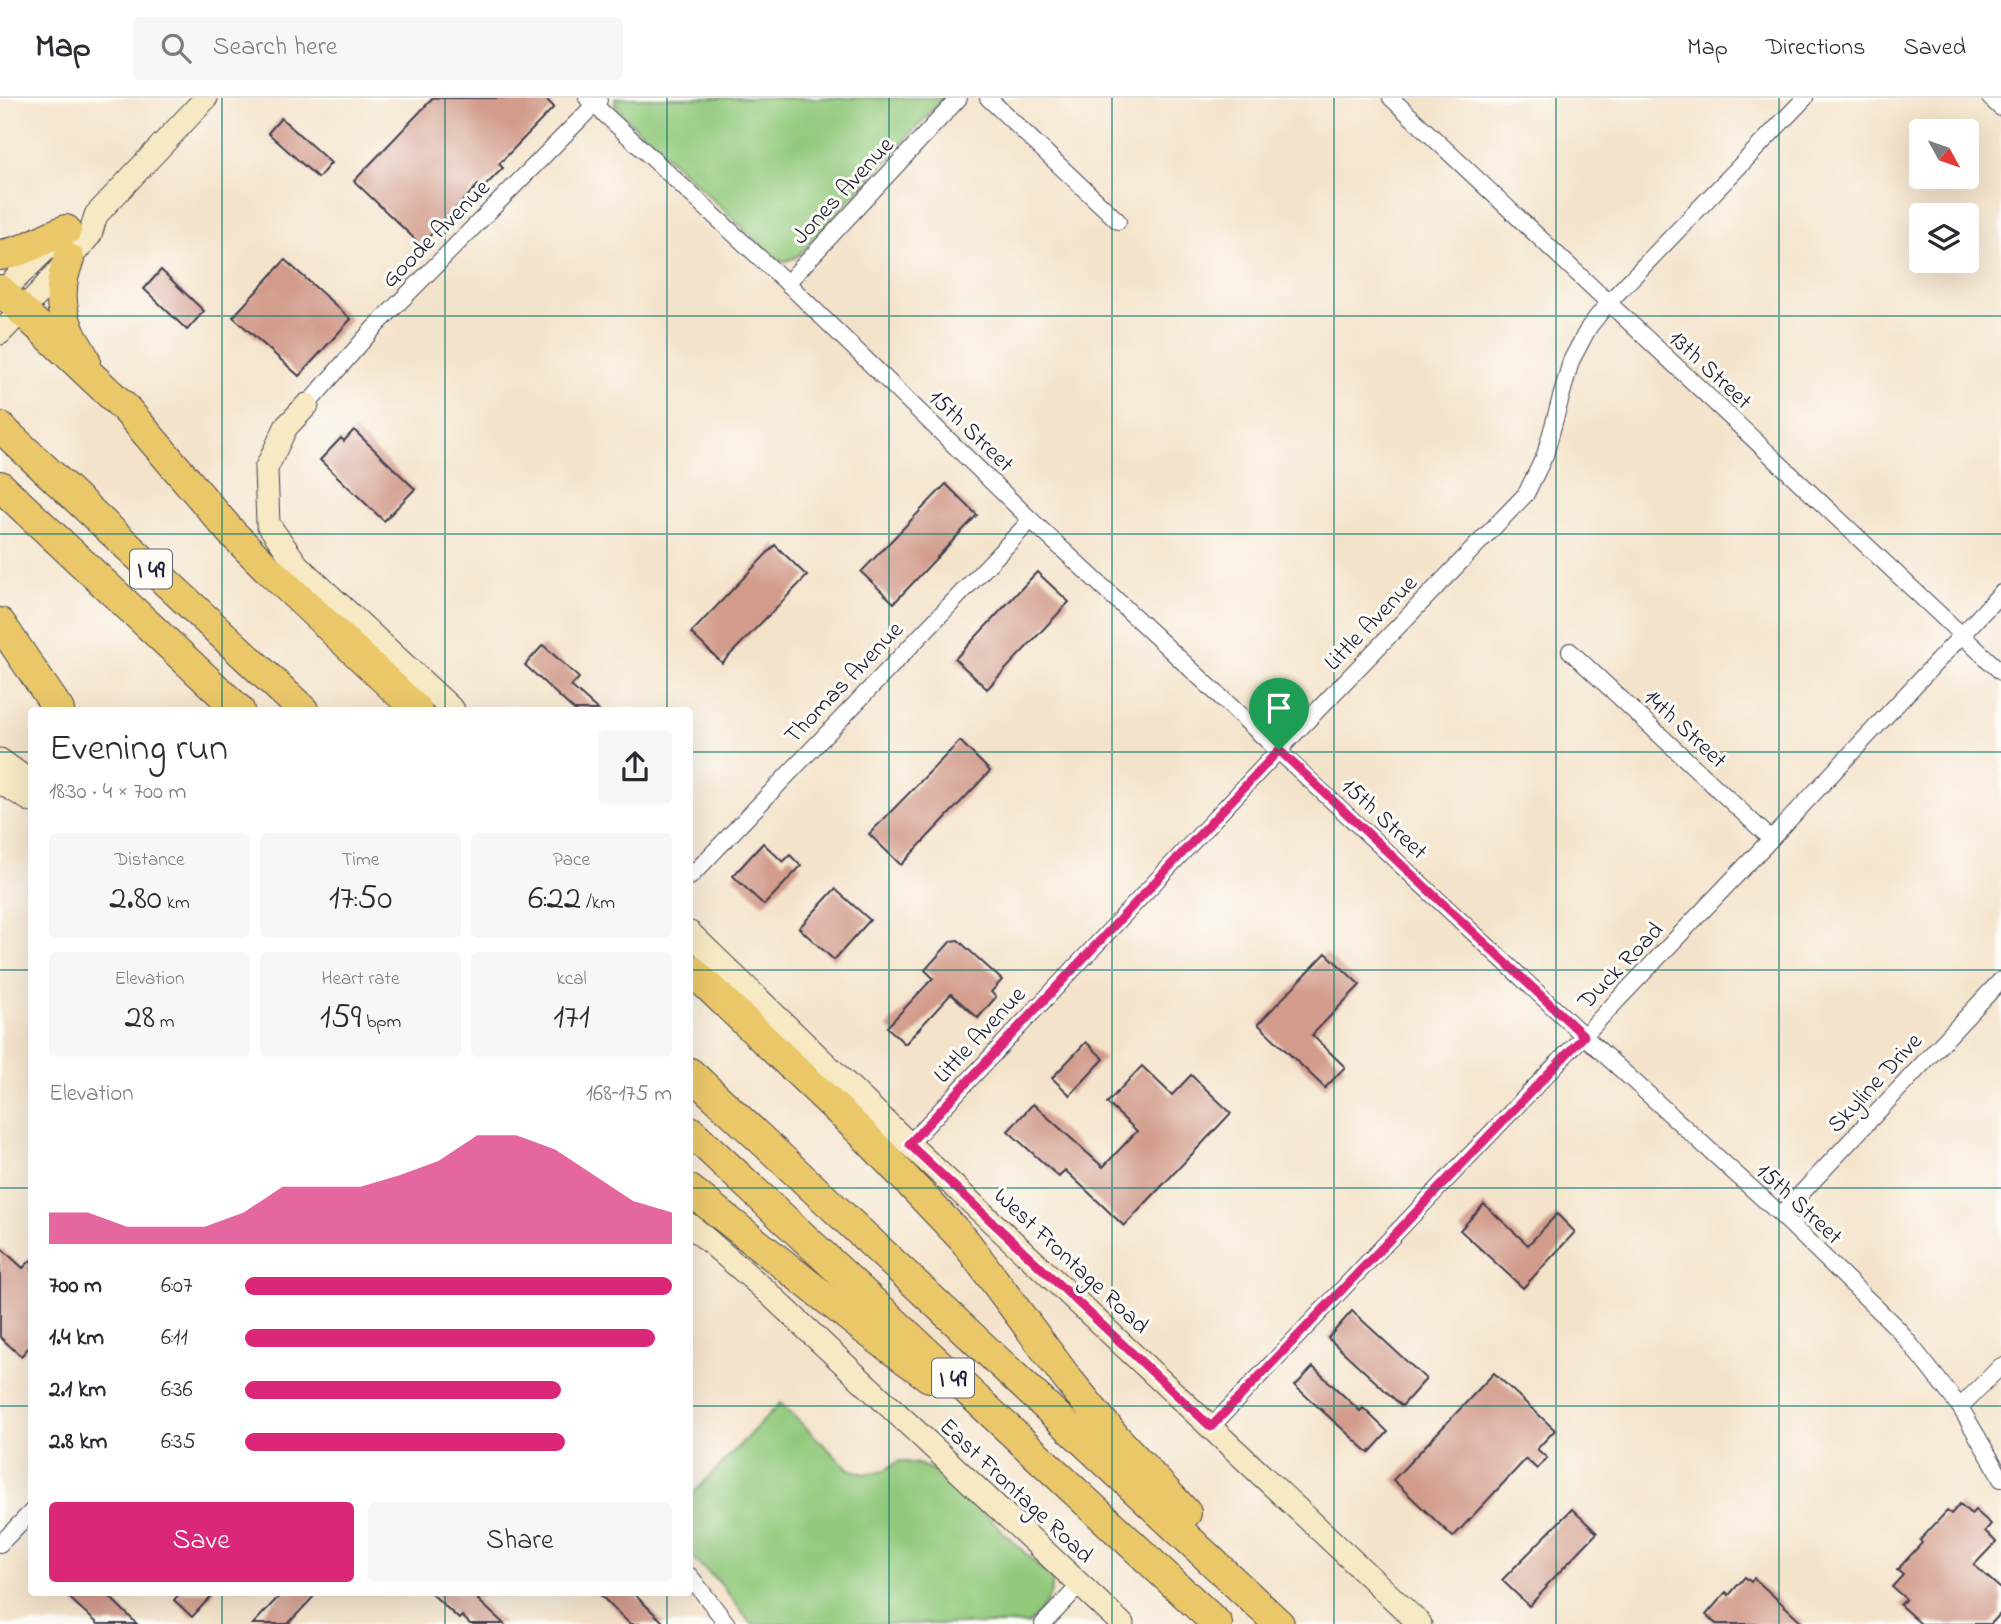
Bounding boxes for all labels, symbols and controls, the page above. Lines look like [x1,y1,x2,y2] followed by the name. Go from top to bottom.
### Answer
[133,17,623,80] search box
[35,24,91,72] text: Map
[157,29,195,67] icon: search
[213,29,337,67] text: Search here
[1687,31,1728,66] text: Map
[1766,31,1865,66] text: Directions
[1903,31,1966,66] text: Saved
[1909,119,1979,189] north arrow
[1909,119,1979,273] map controls
[784,130,903,254] street label: Jones Avenue
[374,172,500,297] street label: Goode Avenue
[1909,203,1979,273] button: layers
[1660,323,1759,419] street label: 13th Street
[920,382,1021,482] street label: 15th Street
[130,550,172,589] road number: I 49
[1317,568,1427,680] street label: Little Avenue
[777,614,913,753] street label: Thomas Avenue
[1249,678,1309,750] pin
[1635,682,1734,778] street label: 14th Street
[1260,689,1298,727] icon: arrive
[49,722,228,778] text: Evening run
[598,730,672,804] button: share
[1332,770,1434,869] street label: 15th Street
[49,776,186,809] text: 18:30 · 4 × 700 m
[115,847,185,874] text: Distance
[342,847,379,874] text: Time
[553,847,590,874] text: Pace
[109,874,162,925] text: 2.80
[329,874,392,925] text: 17:50
[528,874,581,925] text: 6:22
[162,890,190,917] text: km
[581,890,615,917] text: /km
[1570,914,1673,1019] street label: Duck Road
[115,966,184,993] text: Elevation
[322,966,399,993] text: Heart rate
[556,966,587,993] text: kcal
[926,979,1035,1092] street label: Little Avenue
[124,993,155,1044] text: 28
[320,993,361,1044] text: 159
[553,993,590,1044] text: 171
[155,1009,175,1036] text: m
[361,1009,401,1036] text: bpm
[1820,1025,1933,1143] street label: Skyline Drive
[49,1078,134,1111] text: Elevation
[586,1078,672,1111] text: 168–175 m
[1747,1155,1849,1254] street label: 15th Street
[985,1180,1156,1344] street label: West Frontage Road
[49,1270,102,1303] text: 700 m
[161,1270,193,1303] text: 6:07
[49,1322,104,1355] text: 1.4 km
[161,1322,188,1355] text: 6:11
[932,1358,974,1398] road number: I 49
[49,1374,106,1407] text: 2.1 km
[161,1374,193,1407] text: 6:36
[930,1411,1101,1573] street label: East Frontage Road
[49,1426,107,1459] text: 2.8 km
[161,1426,196,1459] text: 6:35
[49,1502,354,1582] button: Save
[368,1502,672,1582] button: Share

